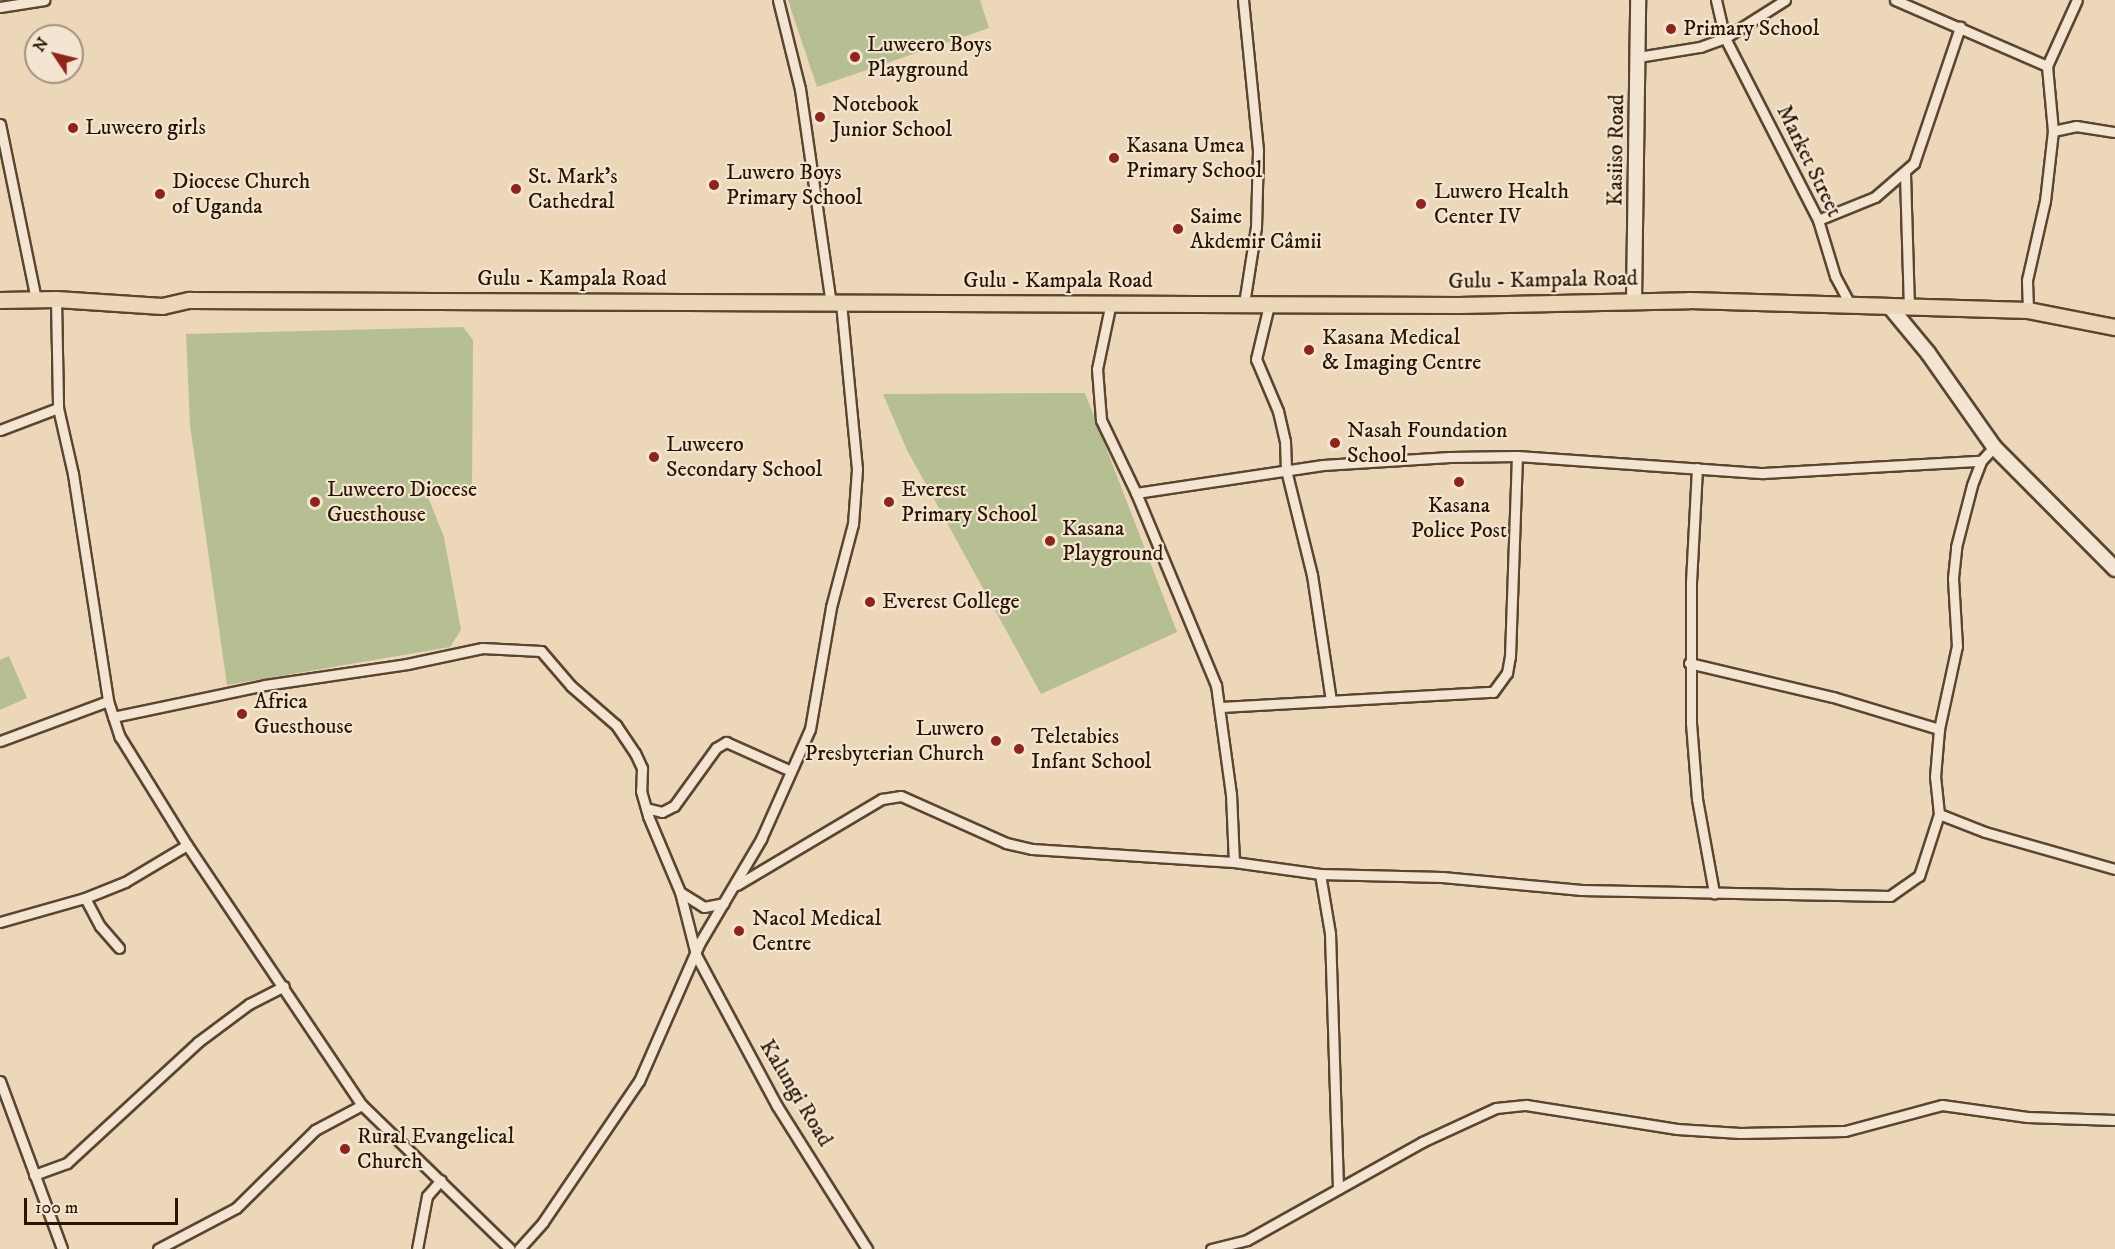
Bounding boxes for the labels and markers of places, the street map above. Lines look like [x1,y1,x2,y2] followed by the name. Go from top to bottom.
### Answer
[1683,16,1819,42] place label: Primary School
[1664,22,1678,36] marker: Primary School
[867,31,992,82] place label: Luweero Boys Playground
[848,50,862,64] marker: Luweero Boys Playground
[832,91,952,142] place label: Notebook Junior School
[813,110,827,124] marker: Notebook Junior School
[85,115,206,141] place label: Luweero girls
[66,121,80,135] marker: Luweero girls
[1126,132,1262,184] place label: Kasana Umea Primary School
[1107,151,1121,165] marker: Kasana Umea Primary School
[726,159,862,210] place label: Luwero Boys Primary School
[528,163,618,214] place label: St. Mark's Cathedral
[172,168,310,220] place label: Diocese Church of Uganda
[707,178,721,192] marker: Luwero Boys Primary School
[1434,178,1569,230] place label: Luwero Health Center IV
[509,182,523,196] marker: St. Mark's Cathedral
[153,187,167,201] marker: Diocese Church of Uganda
[1412,195,1430,213] marker: Luwero Health Center IV
[1190,203,1322,254] place label: Saime Akdemir Câmii
[1171,222,1185,236] marker: Saime Akdemir Câmii
[1322,324,1481,376] place label: Kasana Medical & Imaging Centre
[1300,341,1318,359] marker: Kasana Medical & Imaging Centre
[1347,417,1508,469] place label: Nasah Foundation School
[666,431,822,482] place label: Luweero Secondary School
[1328,436,1342,450] marker: Nasah Foundation School
[647,450,661,464] marker: Luweero Secondary School
[1452,475,1466,489] marker: Kasana Police Post
[327,476,477,528] place label: Luweero Diocese Guesthouse
[901,476,1037,528] place label: Everest Primary School
[1411,492,1507,544] place label: Kasana Police Post
[308,495,322,509] marker: Luweero Diocese Guesthouse
[882,495,896,509] marker: Everest Primary School
[1062,515,1164,566] place label: Kasana Playground
[1043,534,1057,548] marker: Kasana Playground
[882,589,1020,615] place label: Everest College
[863,595,877,609] marker: Everest College
[254,688,353,740] place label: Africa Guesthouse
[235,707,249,721] marker: Africa Guesthouse
[804,715,984,766] place label: Luwero Presbyterian Church
[1031,723,1151,774] place label: Teletabies Infant School
[989,734,1003,748] marker: Luwero Presbyterian Church
[1012,742,1026,756] marker: Teletabies Infant School
[752,905,881,956] place label: Nacol Medical Centre
[730,922,748,940] marker: Nacol Medical Centre
[357,1123,514,1174] place label: Rural Evangelical Church
[338,1142,352,1156] marker: Rural Evangelical Church

